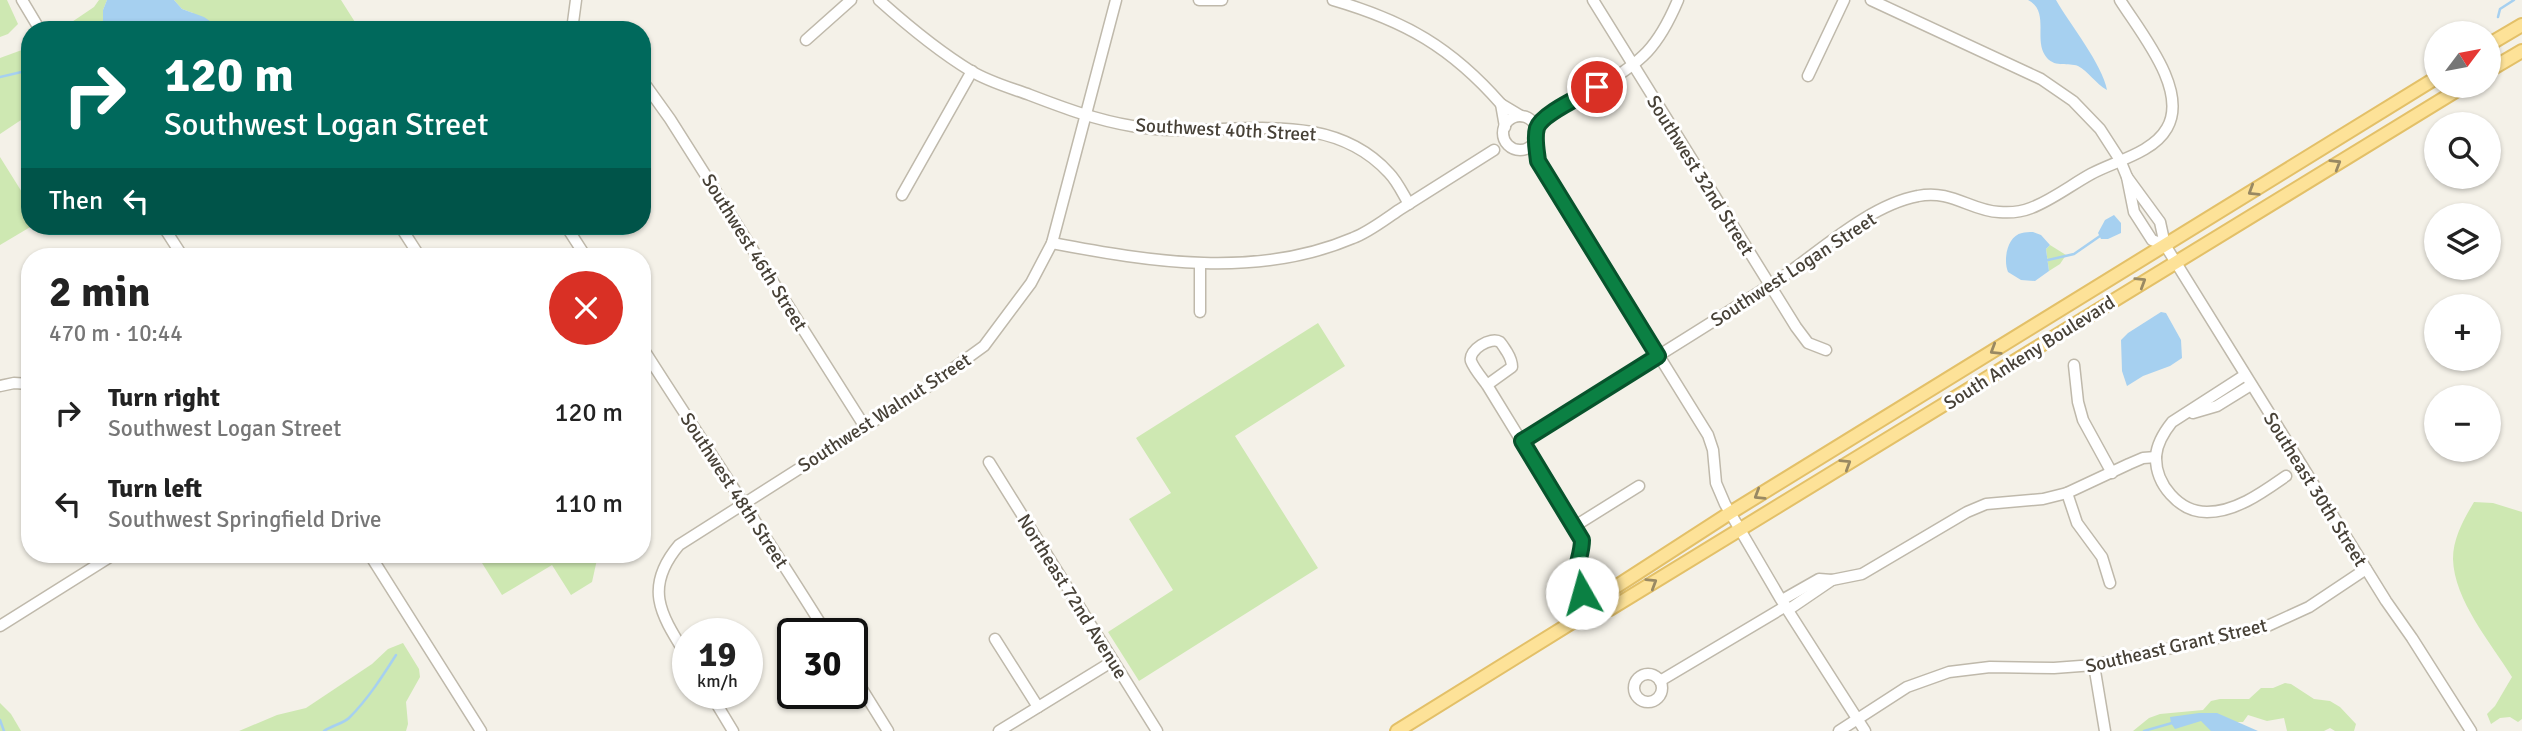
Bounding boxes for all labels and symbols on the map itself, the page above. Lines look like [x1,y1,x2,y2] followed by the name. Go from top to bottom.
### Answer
[2424,21,2501,98] north arrow
[1567,57,1627,117] pin
[1641,91,1759,260] street label: Southwest 32nd Street
[1135,113,1317,147] street label: Southwest 40th Street
[2328,159,2341,172] one-way arrow
[696,169,812,336] street label: Southwest 46th Street
[2247,182,2260,195] one-way arrow
[1706,207,1881,332] street label: Southwest Logan Street
[2134,278,2147,291] one-way arrow
[1939,290,2120,415] street label: South Ankeny Boulevard
[1989,341,2002,354] one-way arrow
[794,348,976,478] street label: Southwest Walnut Street
[675,408,794,573] street label: Southwest 48th Street
[2258,408,2372,571] street label: Southeast 30th Street
[1838,459,1851,472] one-way arrow
[1754,486,1767,499] one-way arrow
[1012,510,1133,683] street label: Northeast 72nd Avenue
[1545,556,1619,630] position arrow
[1644,578,1657,591] one-way arrow
[2083,613,2270,679] street label: Southeast Grant Street
[777,618,868,709] speed limit sign: 30

